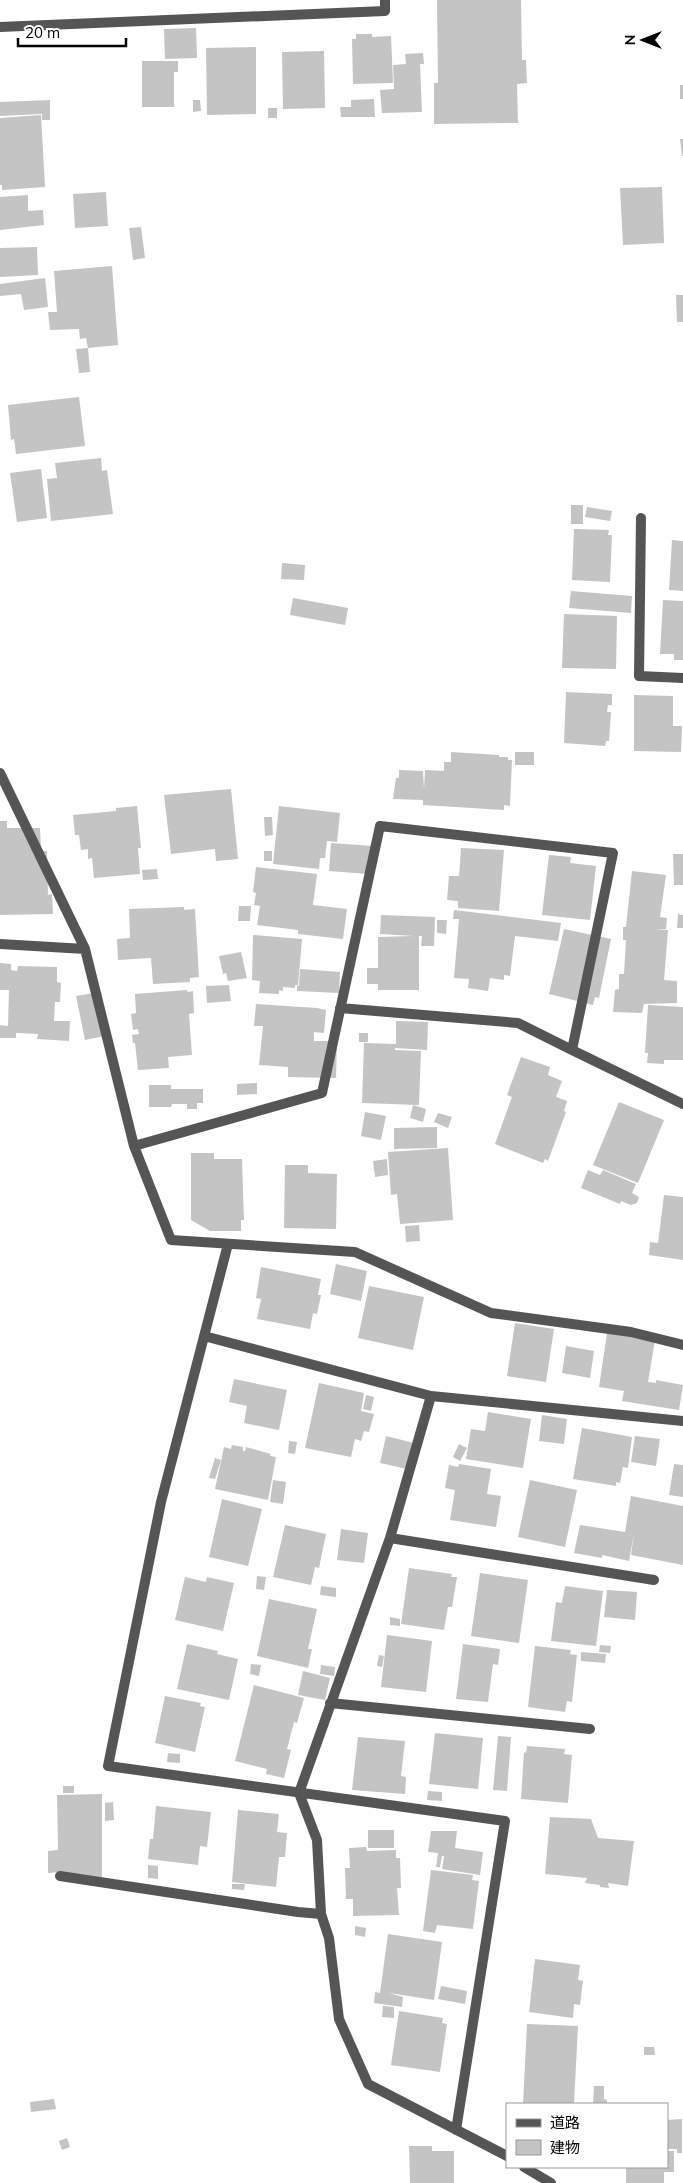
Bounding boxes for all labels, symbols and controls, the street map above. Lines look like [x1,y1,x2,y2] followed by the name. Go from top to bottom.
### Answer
[18,15,125,47] scale bar
[618,15,668,65] north arrow
[25,23,60,42] text: 20 m
[621,35,639,45] text: N
[506,2103,668,2168] legend
[550,2113,580,2132] text: 道路
[550,2138,580,2157] text: 建物

